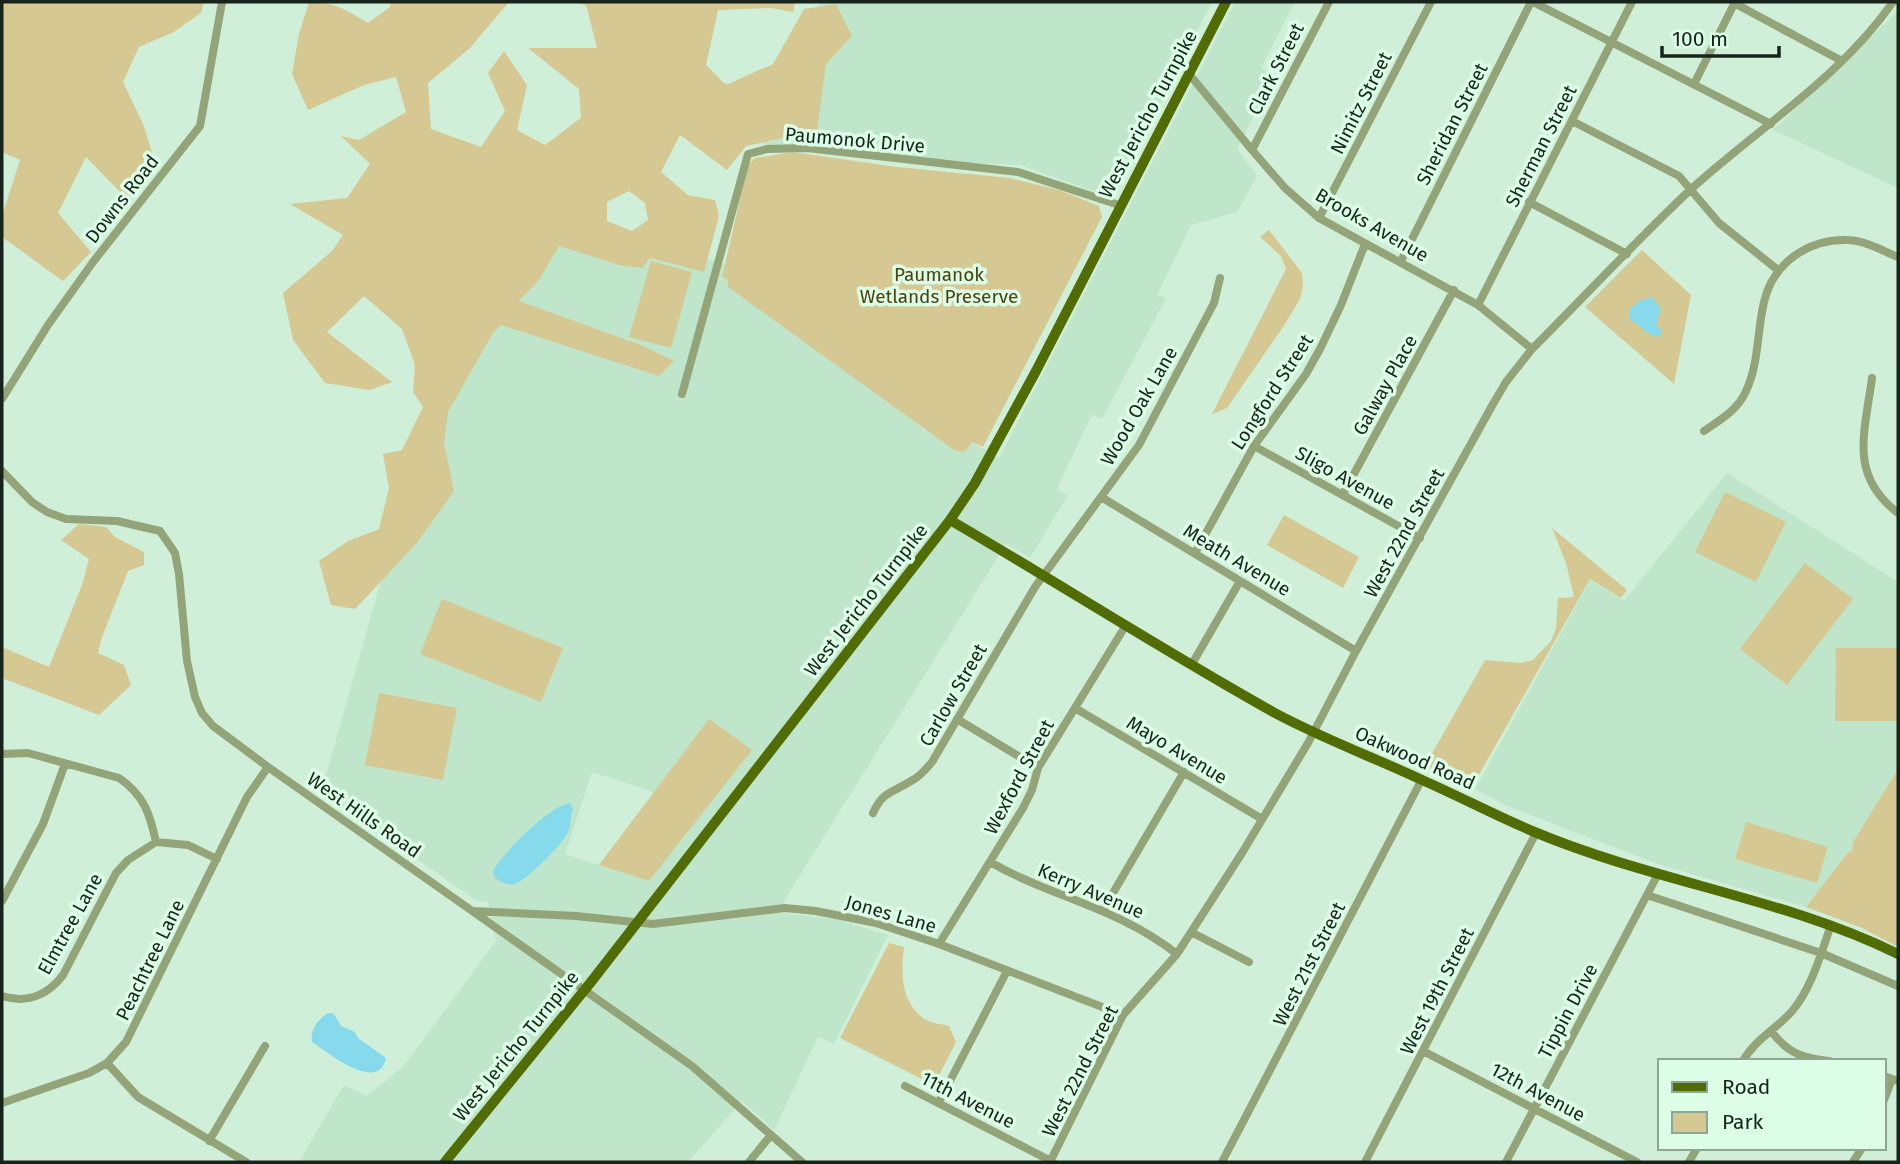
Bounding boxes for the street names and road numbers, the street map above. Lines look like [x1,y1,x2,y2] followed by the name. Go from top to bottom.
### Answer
[1243,19,1309,119] street label: Clark Street
[1094,26,1202,202] street label: West Jericho Turnpike
[1325,48,1397,158] street label: Nimitz Street
[1411,59,1493,189] street label: Sheridan Street
[1500,81,1582,211] street label: Sherman Street
[784,122,926,158] street label: Paumonok Drive
[80,150,164,248] street label: Downs Road
[1311,183,1433,267] street label: Brooks Avenue
[1226,330,1318,454] street label: Longford Street
[1348,331,1422,439] street label: Galway Place
[1096,343,1182,469] street label: Wood Oak Lane
[1291,441,1399,515] street label: Sligo Avenue
[1359,464,1449,602] street label: West 22nd Street
[799,519,933,681] street label: West Jericho Turnpike
[1179,519,1295,601] street label: Meath Avenue
[914,639,992,751] street label: Carlow Street
[1123,711,1231,789] street label: Mayo Avenue
[979,715,1059,838] street label: Wexford Street
[1351,721,1479,795] street label: Oakwood Road
[303,767,425,863] street label: West Hills Road
[1034,858,1148,924] street label: Kerry Avenue
[33,869,107,979] street label: Elmtree Lane
[843,890,939,938] street label: Jones Lane
[111,896,189,1024] street label: Peachtree Lane
[1268,898,1350,1030] street label: West 21st Street
[1395,924,1479,1058] street label: West 19th Street
[1533,960,1603,1062] street label: Tippin Drive
[448,966,584,1126] street label: West Jericho Turnpike
[1037,1001,1123,1141] street label: West 22nd Street
[1487,1057,1589,1127] street label: 12th Avenue
[917,1067,1019,1133] street label: 11th Avenue

